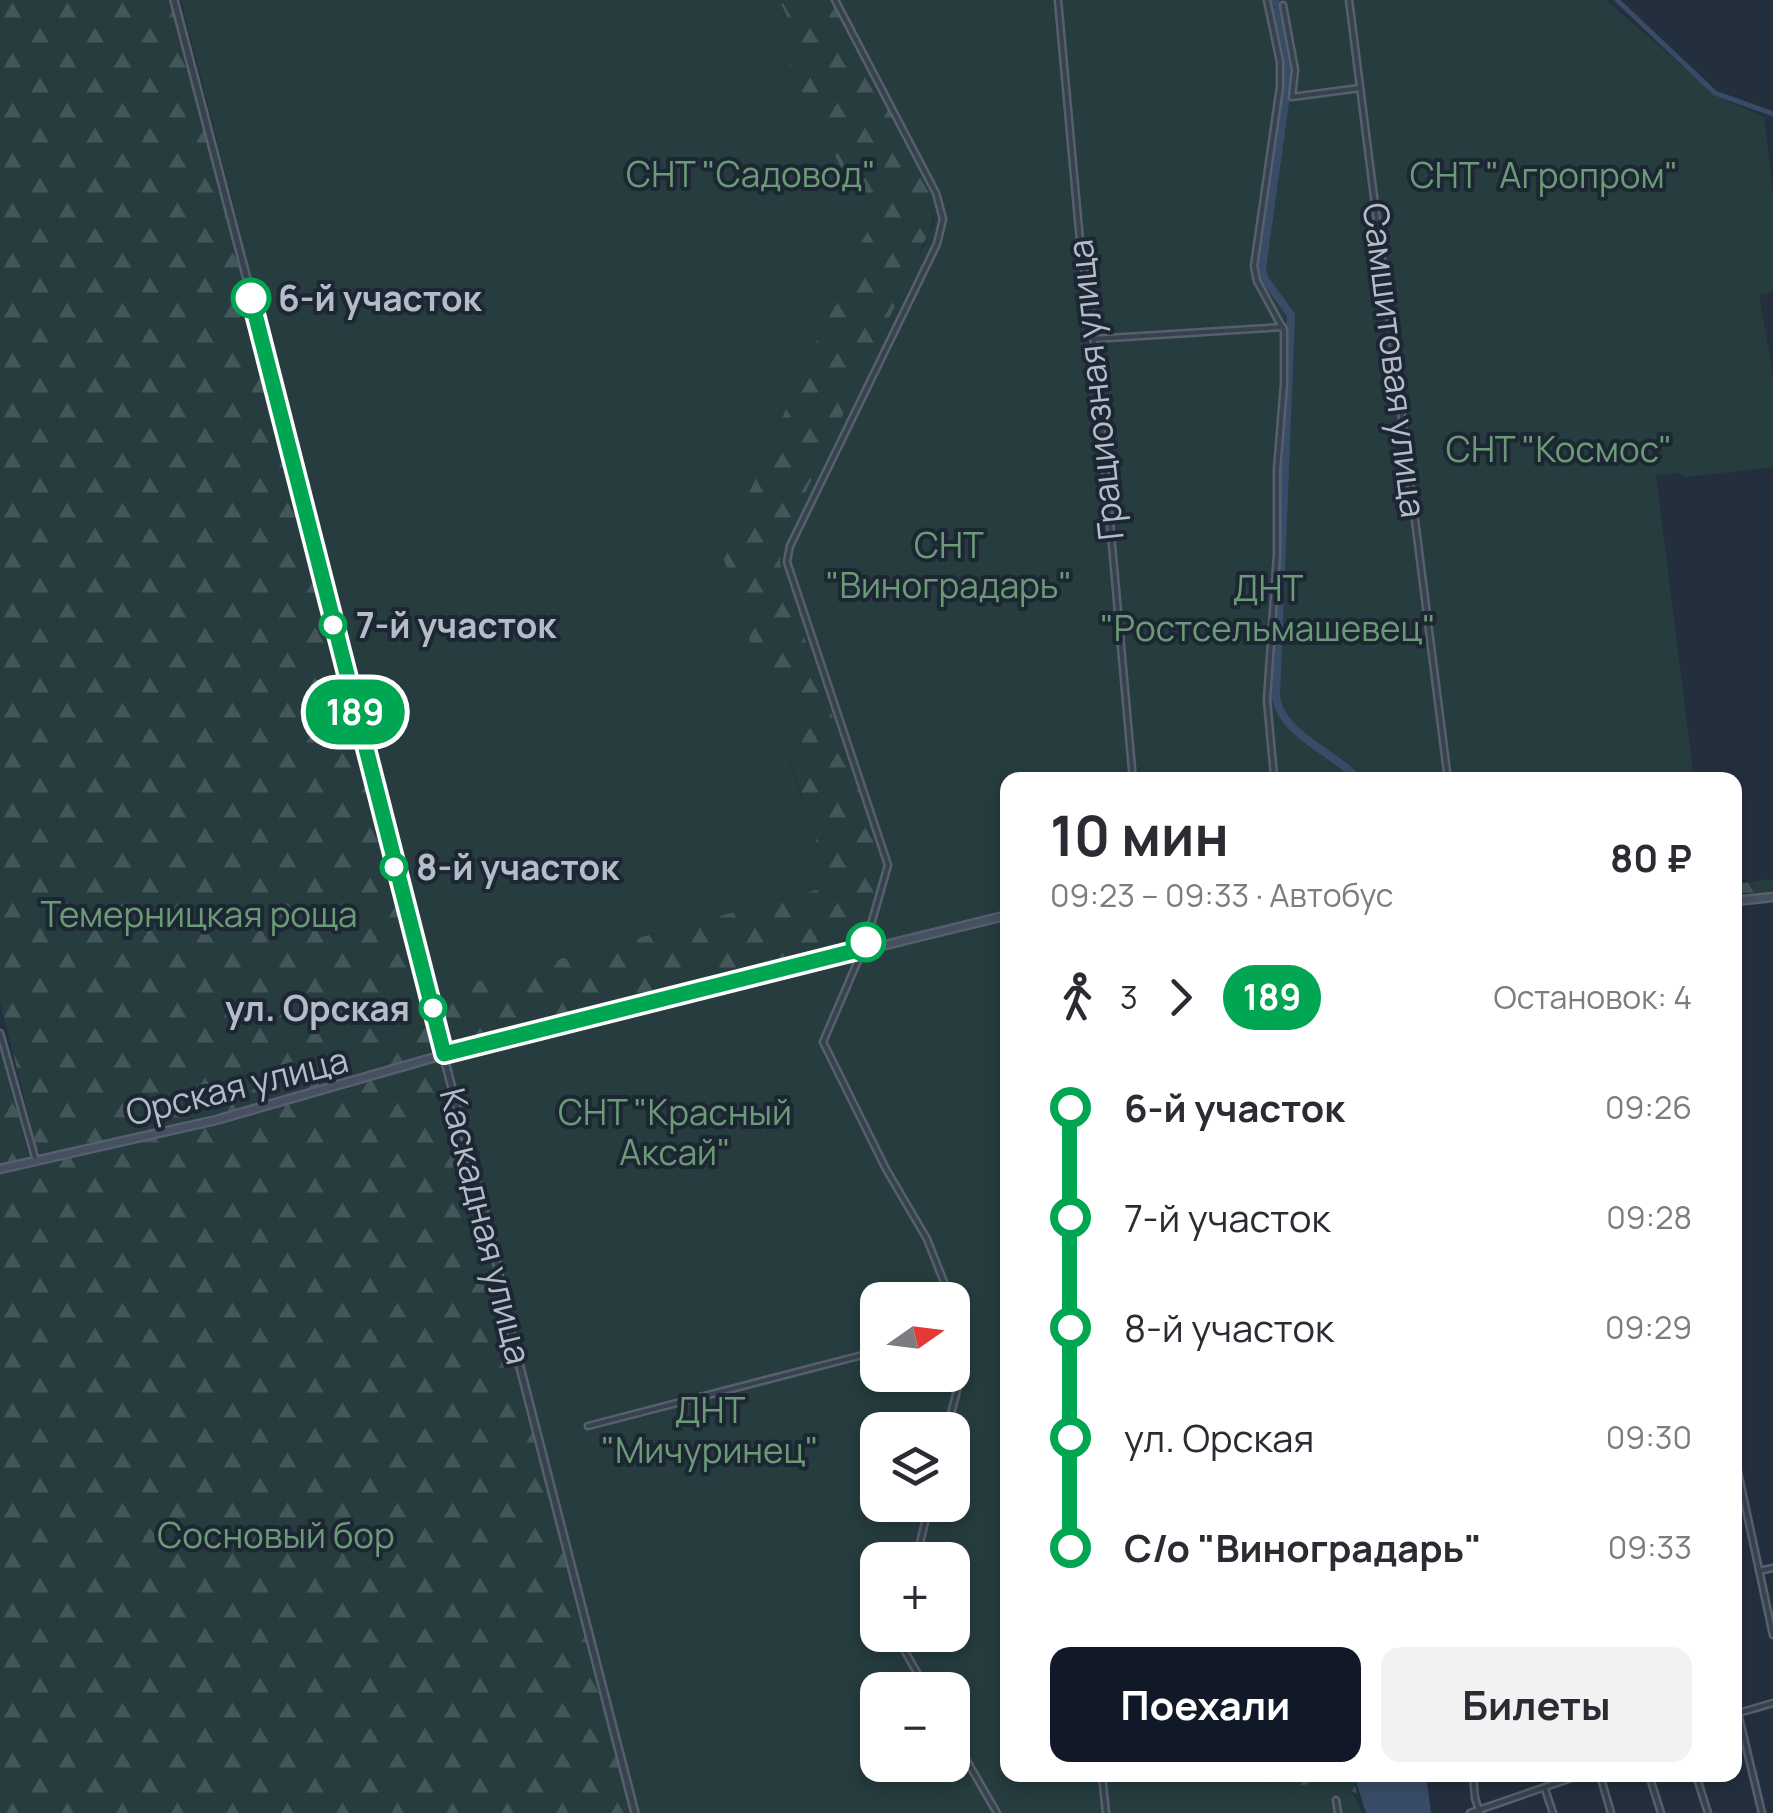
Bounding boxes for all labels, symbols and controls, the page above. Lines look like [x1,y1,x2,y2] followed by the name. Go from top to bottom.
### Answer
[626,150,876,198] park label: СНТ "Садовод"
[1410,151,1678,199] park label: СНТ "Агропром"
[1352,200,1438,520] street label: Самшитовая улица
[1055,237,1135,543] street label: Грациозная улица
[278,274,483,322] place label: 6-й участок
[232,279,270,317] marker: 6-й участок
[1446,425,1672,473] park label: СНТ "Космос"
[826,521,1072,609] park label: СНТ "Виноградарь"
[1100,564,1436,652] park label: ДНТ "Ростсельмашевец"
[356,601,557,649] place label: 7-й участок
[320,612,346,638] marker: 7-й участок
[298,680,412,744] line badge: 189
[326,688,384,736] text: 189
[1050,797,1229,873] text: 10 мин
[1610,831,1692,883] text: 80 ₽
[416,843,620,891] place label: 8-й участок
[381,854,407,880] marker: 8-й участок
[1050,873,1394,917] text: 09:23 – 09:33 · Автобус
[41,890,357,938] park label: Темерницкая роща
[847,923,885,961] unlabelled marker
[1050,970,1105,1025] icon: walk
[1153,970,1208,1025] icon: forward
[1243,973,1301,1021] text: 189
[1120,975,1138,1019] text: 3
[1494,975,1692,1019] text: Остановок: 4
[225,984,410,1032] place label: ул. Орская
[420,995,446,1021] marker: ул. Орская
[121,1035,353,1137] street label: Орская улица
[1124,1081,1345,1133] text: 6-й участок
[429,1083,543,1369] street label: Каскадная улица
[1605,1085,1692,1129] text: 09:26
[558,1088,792,1176] park label: СНТ "Красный Аксай"
[1124,1191,1330,1243] text: 7-й участок
[1606,1195,1692,1239] text: 09:28
[860,1282,970,1392] north arrow
[860,1282,970,1782] map controls
[1124,1301,1334,1353] text: 8-й участок
[1605,1305,1692,1349] text: 09:29
[601,1386,819,1474] park label: ДНТ "Мичуринец"
[1124,1411,1314,1463] text: ул. Орская
[860,1412,970,1522] button: layers
[1606,1415,1692,1459] text: 09:30
[157,1511,395,1559] park label: Сосновый бор
[1124,1521,1482,1573] text: С/о "Виноградарь"
[1608,1525,1692,1569] text: 09:33
[860,1542,970,1652] button: +
[1050,1647,1361,1762] button: Поехали
[1381,1647,1692,1762] button: Билеты
[860,1672,970,1782] button: −

